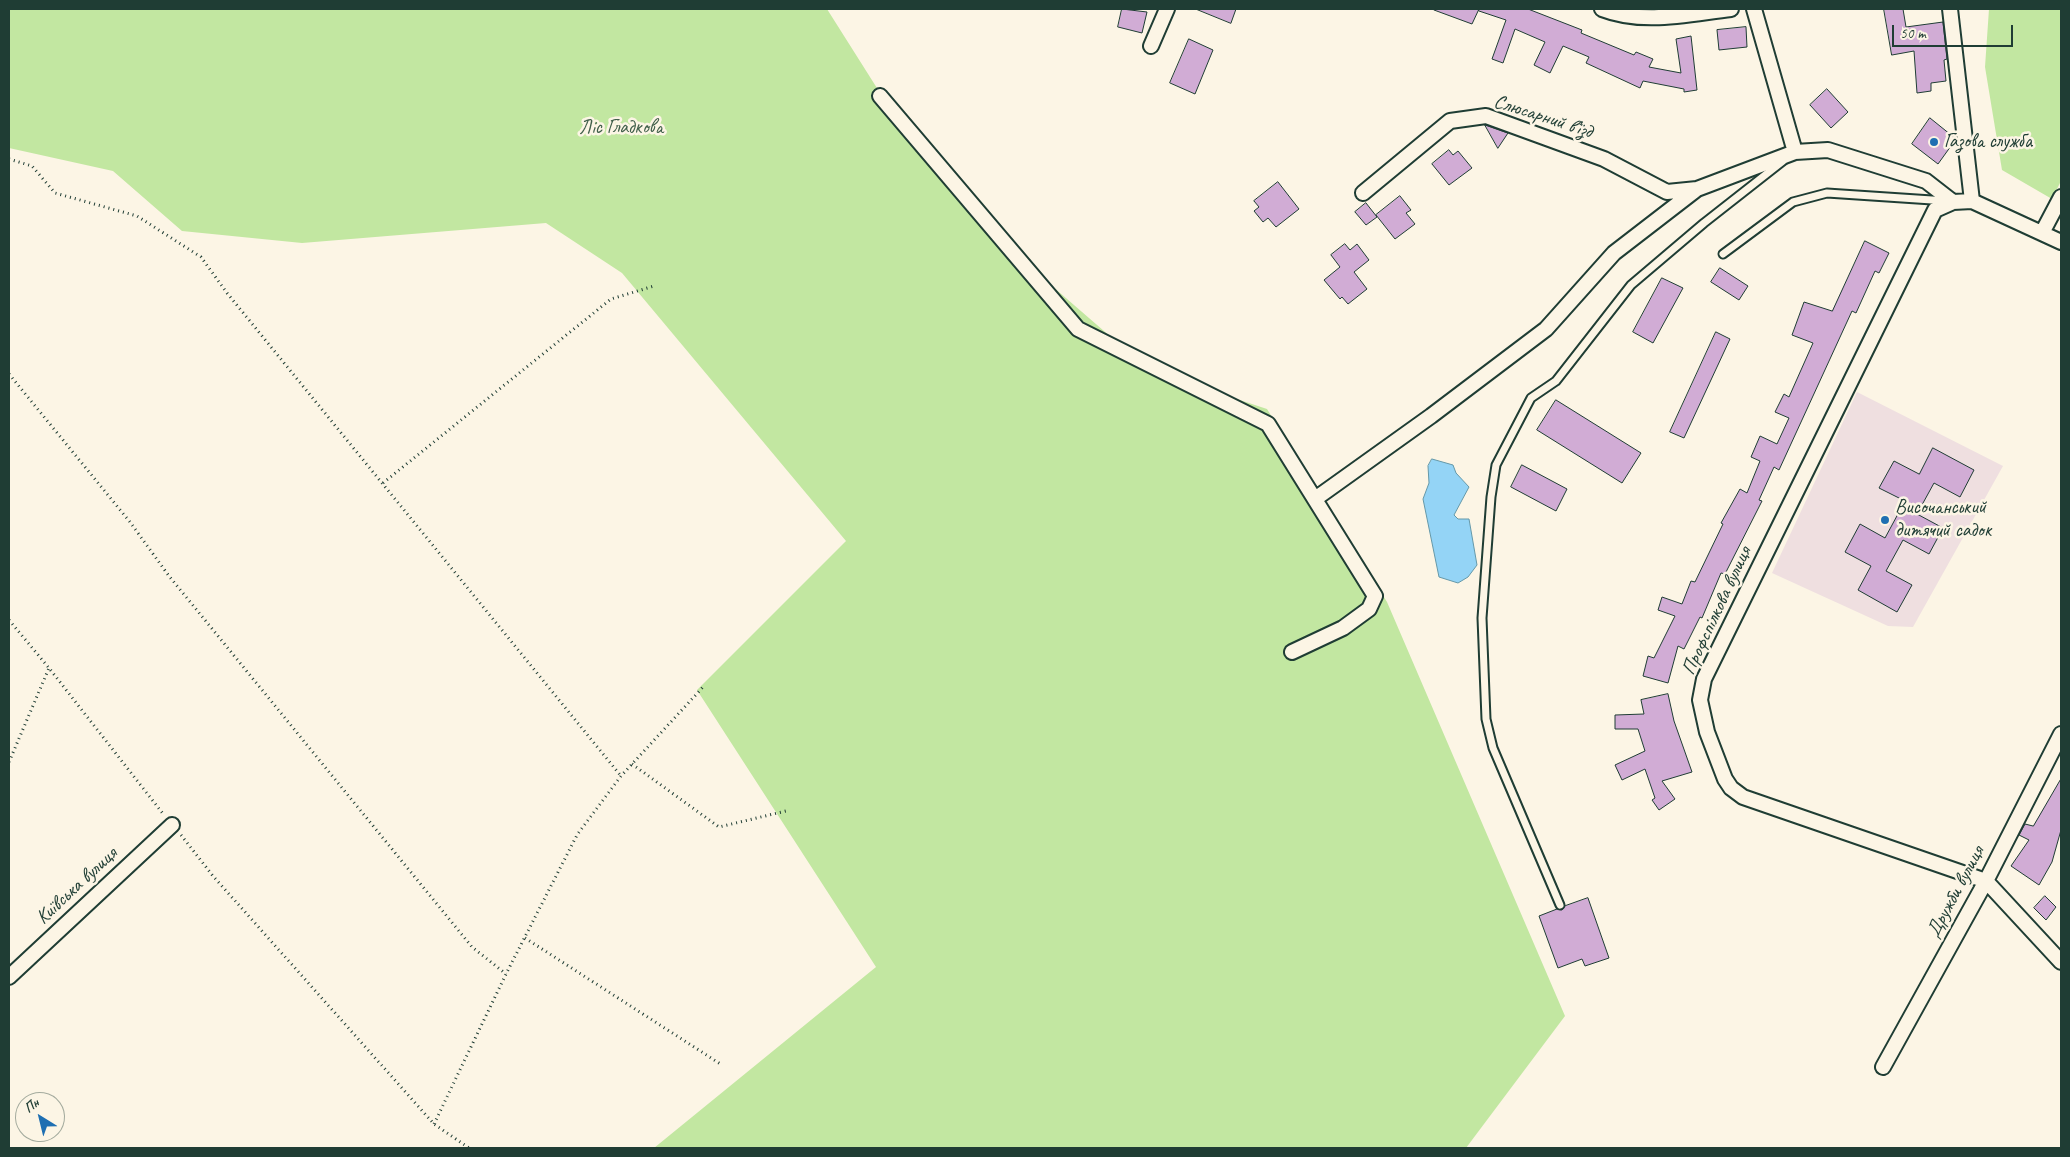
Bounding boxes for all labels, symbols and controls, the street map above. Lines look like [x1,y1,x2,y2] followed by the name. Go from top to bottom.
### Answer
[1895,15,2016,47] scale bar
[1900,24,1926,43] text: 50 m
[1491,90,1595,144] street label: Слюсарний в’їзд
[579,116,663,140] park label: Ліс Гладкова
[1944,130,2032,154] place label: Газова служба
[1928,136,1940,148] marker: Газова служба
[1895,496,1991,543] place label: Височанський дитячий садок
[1879,514,1891,526] marker: Височанський дитячий садок
[1677,543,1757,679] street label: Профспілкова вулиця
[31,842,123,930] street label: Київська вулиця
[1922,842,1990,942] street label: Дружби вулиця
[15,1092,65,1142] north arrow
[21,1094,42,1116] text: Пн

